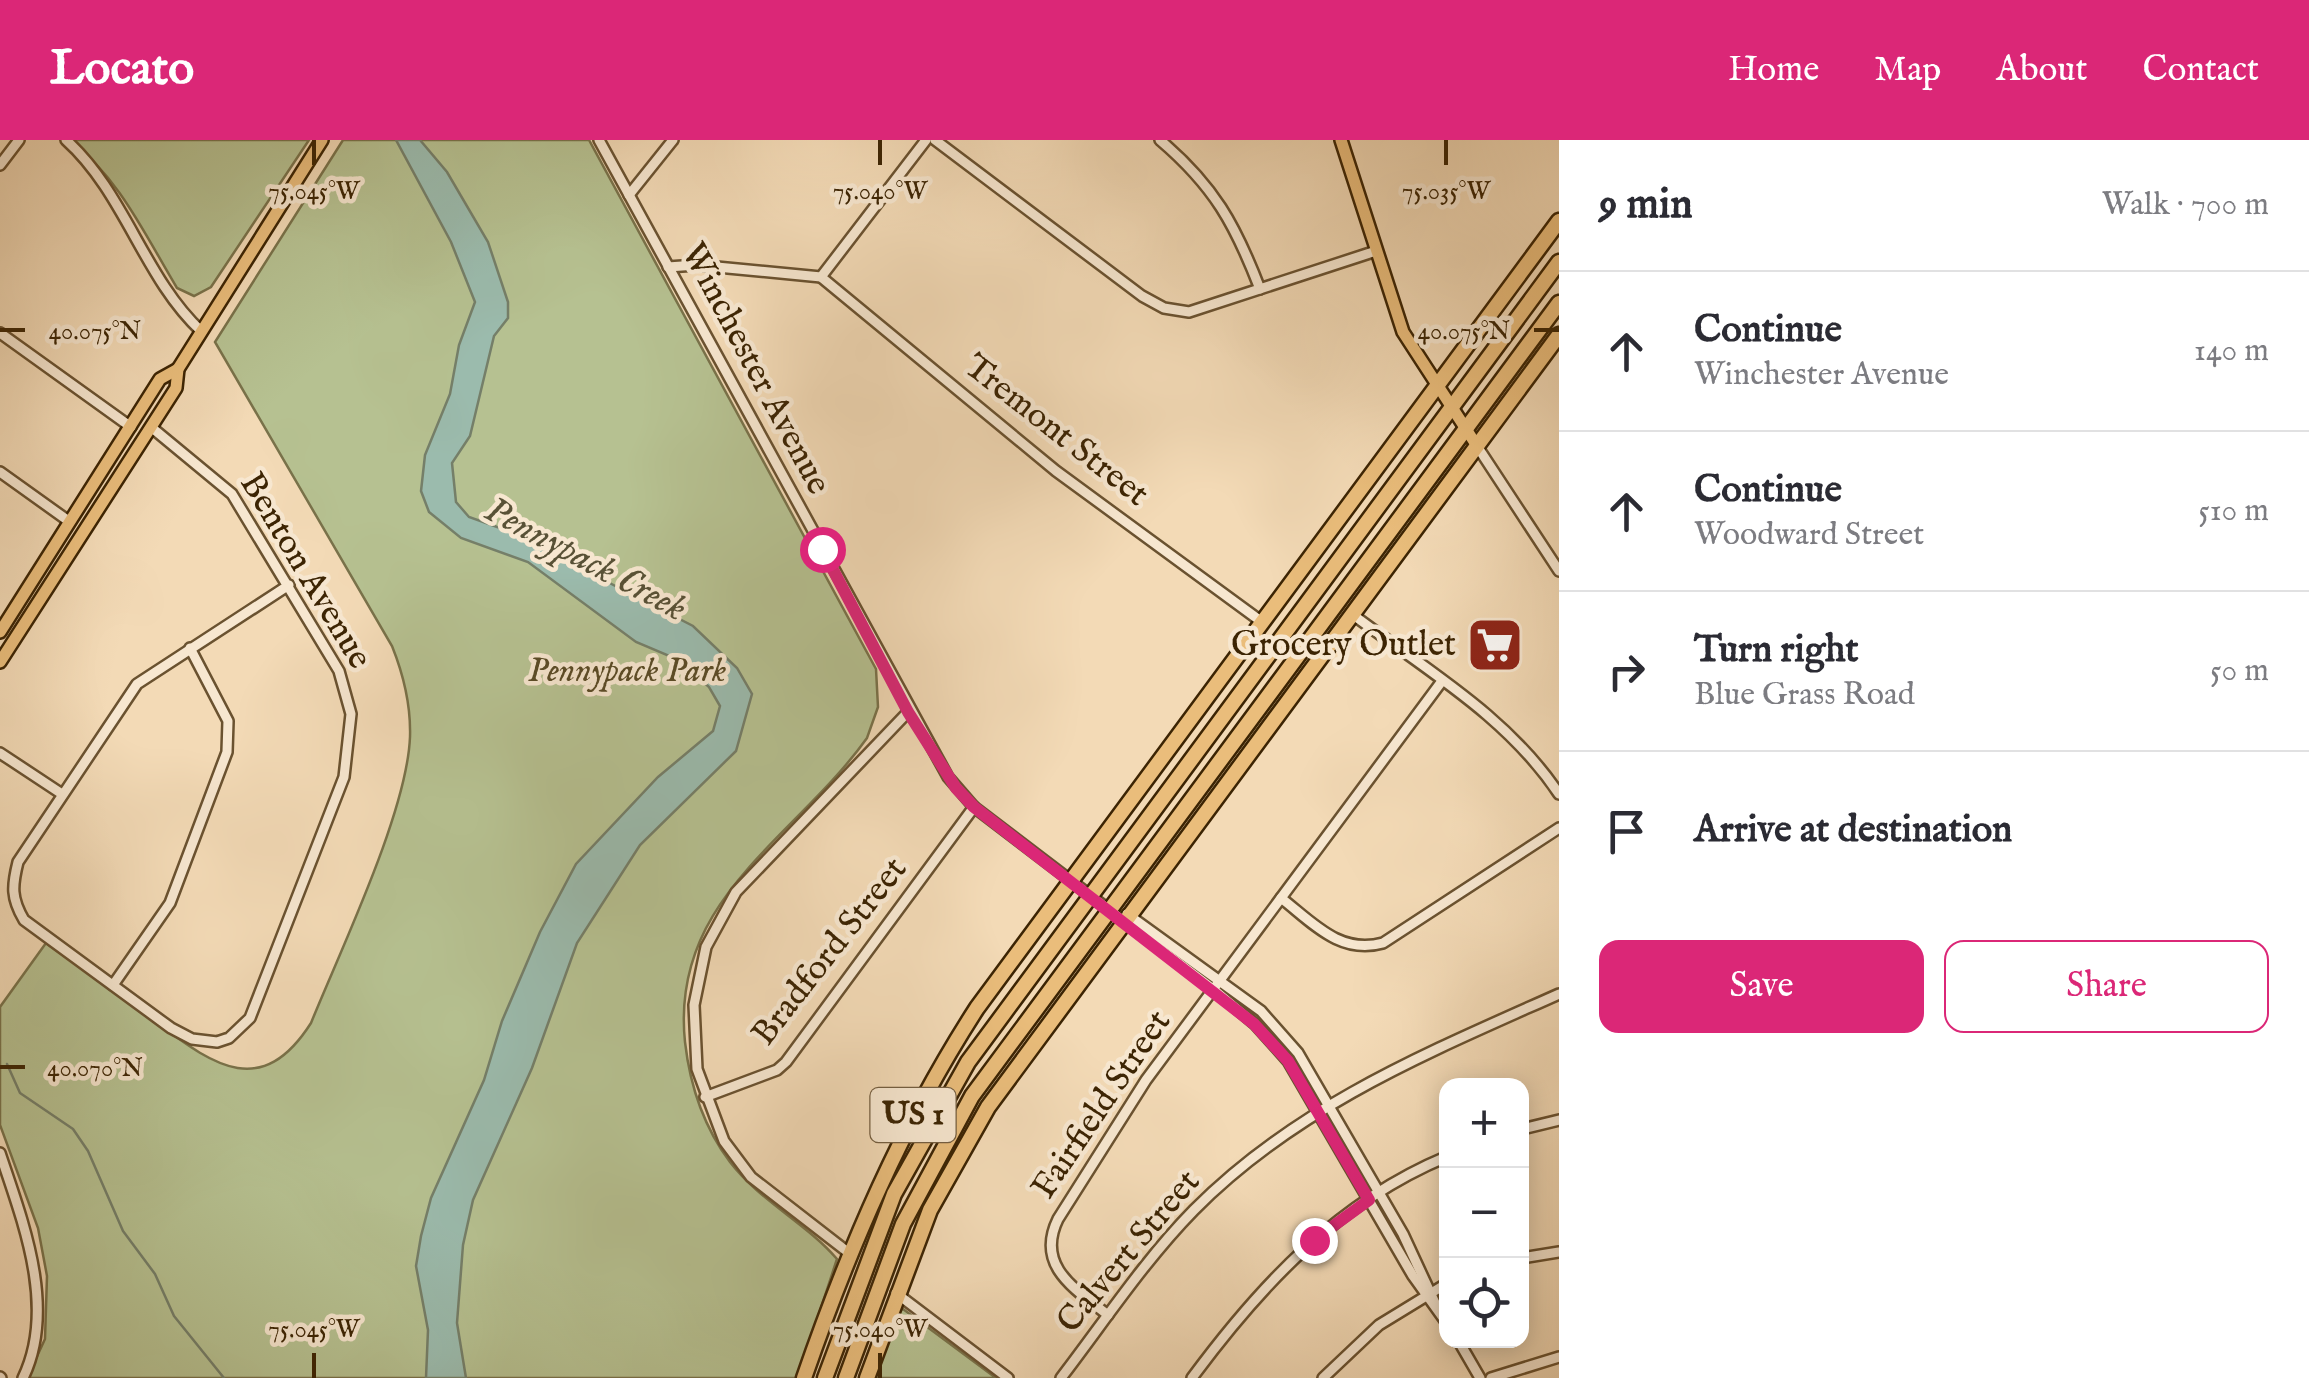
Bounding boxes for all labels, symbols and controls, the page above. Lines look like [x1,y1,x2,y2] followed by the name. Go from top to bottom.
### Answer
[50,40,194,100] text: Locato
[1728,48,1819,93] text: Home
[1874,48,1941,93] text: Map
[1996,48,2088,93] text: About
[2143,48,2259,93] text: Contact
[268,176,361,208] text: 75.045°W
[833,176,928,208] text: 75.040°W
[1402,176,1491,208] text: 75.035°W
[1599,179,1693,232] text: 9 min
[2102,185,2269,226] text: Walk · 700 m
[670,235,840,503] street label: Winchester Avenue
[1694,307,1842,355] text: Continue
[49,316,141,348] text: 40.075°N
[1418,316,1510,348] text: 40.075°N
[1599,324,1654,379] icon: ahead
[2194,331,2269,372] text: 140 m
[954,345,1158,517] street label: Tremont Street
[1694,355,1949,396] text: Winchester Avenue
[229,464,381,678] street label: Benton Avenue
[1694,467,1842,515] text: Continue
[1599,484,1654,539] icon: ahead
[476,487,694,633] water label: Pennypack Creek
[2198,491,2269,532] text: 510 m
[1694,515,1924,556] text: Woodward Street
[800,527,846,573] route start
[1465,615,1525,675] supermarket icon: Grocery Outlet
[1231,623,1456,668] place label: Grocery Outlet
[1694,627,1858,675] text: Turn right
[1599,644,1654,699] icon: right
[528,649,726,694] park label: Pennypack Park
[2210,651,2269,692] text: 50 m
[1694,675,1915,716] text: Blue Grass Road
[1599,804,1654,859] icon: arrive
[1694,807,2012,855] text: Arrive at destination
[742,849,918,1055] street label: Bradford Street
[1599,940,1924,1033] button: Save
[1944,940,2269,1033] button: Share
[1022,1002,1182,1208] street label: Fairfield Street
[47,1053,143,1085] text: 40.070°N
[1439,1078,1529,1348] map controls
[1439,1078,1529,1168] button: +
[870,1088,956,1142] road number: US 1
[1047,1161,1211,1343] street label: Calvert Street
[1439,1168,1529,1258] button: −
[1292,1218,1338,1264] route end
[1439,1258,1529,1348] button: locate
[268,1314,361,1346] text: 75.045°W
[833,1314,928,1346] text: 75.040°W

